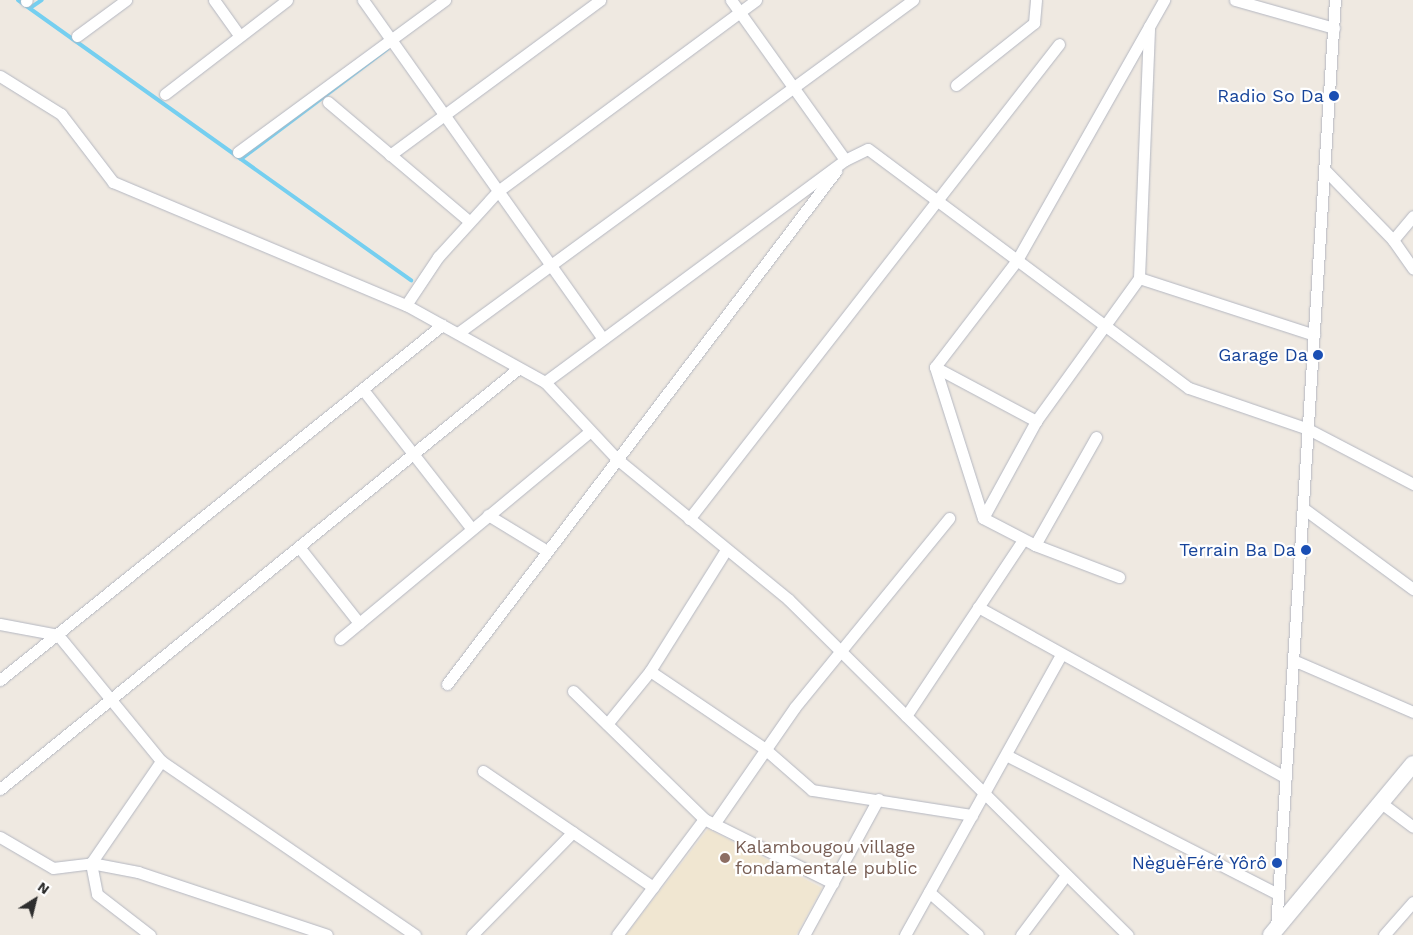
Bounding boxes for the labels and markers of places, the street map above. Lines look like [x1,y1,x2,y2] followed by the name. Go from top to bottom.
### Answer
[1217,85,1324,107] place label: Radio So Da
[1328,90,1340,102] marker: Radio So Da
[1218,344,1308,366] place label: Garage Da
[1312,349,1324,361] marker: Garage Da
[1179,539,1296,561] place label: Terrain Ba Da
[1300,544,1312,556] marker: Terrain Ba Da
[735,837,918,880] place label: Kalambougou village fondamentale public
[719,852,731,864] marker: Kalambougou village fondamentale public
[1131,852,1267,874] place label: NèguèFéré Yôrô
[1271,857,1283,869] marker: NèguèFéré Yôrô

